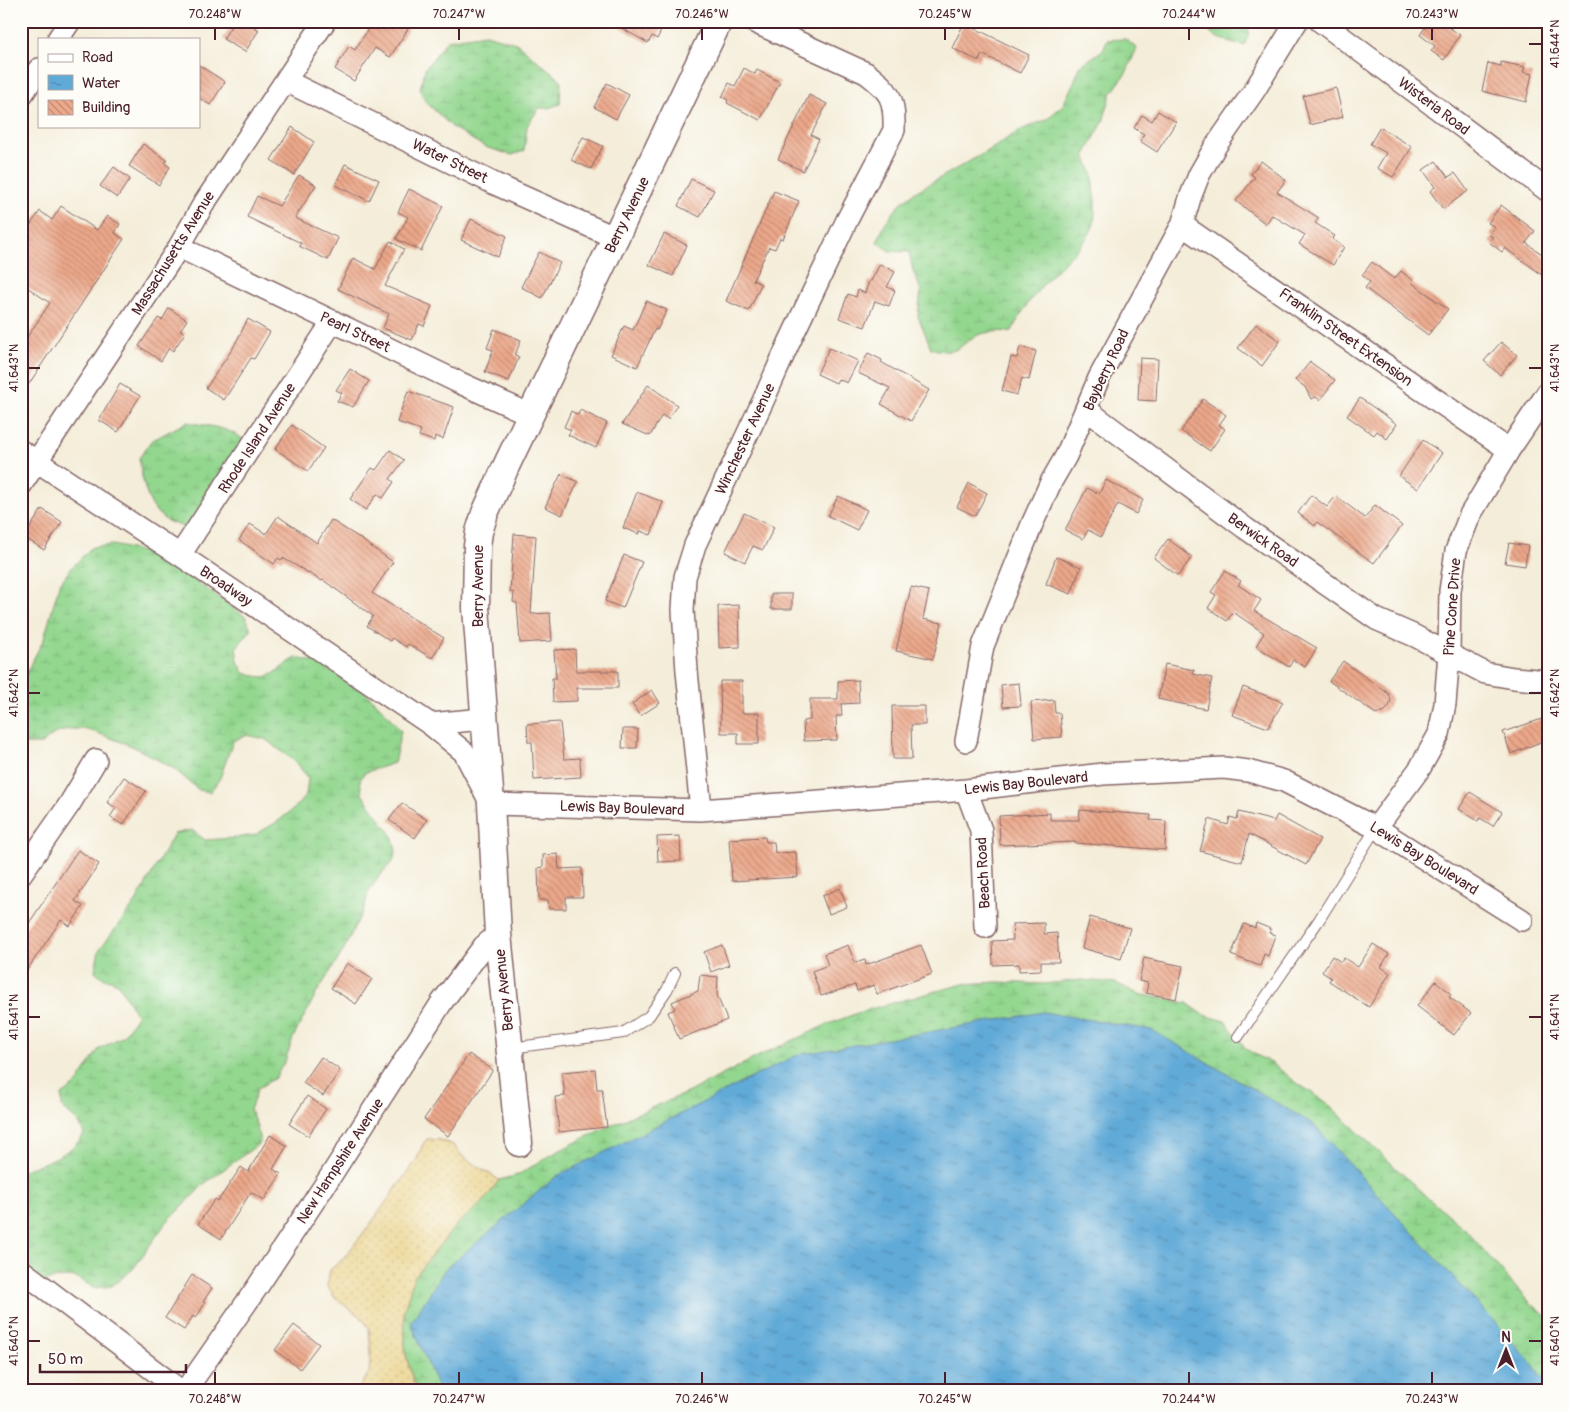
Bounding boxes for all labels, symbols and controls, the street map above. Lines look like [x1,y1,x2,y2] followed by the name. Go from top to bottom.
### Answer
[189,7,241,22] text: 70.248°W
[433,7,485,22] text: 70.247°W
[675,7,729,22] text: 70.246°W
[919,7,971,22] text: 70.245°W
[1162,7,1216,22] text: 70.244°W
[1405,7,1459,22] text: 70.243°W
[1548,20,1563,68] text: 41.644°N
[38,38,200,128] legend
[82,48,113,67] text: Road
[1394,73,1473,140] street label: Wisteria Road
[82,74,121,93] text: Water
[82,98,130,117] text: Building
[409,135,492,188] street label: Water Street
[601,174,654,256] street label: Berry Avenue
[128,187,220,319] street label: Massachusetts Avenue
[1275,284,1416,391] street label: Franklin Street Extension
[317,308,394,357] street label: Pearl Street
[1079,326,1134,414] street label: Bayberry Road
[7,344,22,392] text: 41.643°N
[1548,344,1563,392] text: 41.643°N
[215,379,301,497] street label: Rhode Island Avenue
[711,380,780,498] street label: Winchester Avenue
[1224,509,1302,572] street label: Berwick Road
[469,544,488,627] street label: Berry Avenue
[1440,557,1465,657] street label: Pine Cone Drive
[196,562,256,611] street label: Broadway
[7,669,22,717] text: 41.642°N
[1548,669,1563,717] text: 41.642°N
[963,768,1089,799] street label: Lewis Bay Boulevard
[559,797,685,820] street label: Lewis Bay Boulevard
[1366,817,1482,900] street label: Lewis Bay Boulevard
[972,837,995,909] street label: Beach Road
[491,947,518,1032] street label: Berry Avenue
[7,994,22,1040] text: 41.641°N
[1548,994,1563,1040] text: 41.641°N
[293,1094,389,1228] street label: New Hampshire Avenue
[7,1316,22,1366] text: 41.640°N
[1548,1316,1563,1366] text: 41.640°N
[1482,1324,1532,1374] north arrow
[1501,1329,1511,1346] text: N
[40,1342,186,1374] scale bar
[48,1350,83,1369] text: 50 m
[189,1392,241,1407] text: 70.248°W
[433,1392,485,1407] text: 70.247°W
[675,1392,729,1407] text: 70.246°W
[919,1392,971,1407] text: 70.245°W
[1162,1392,1216,1407] text: 70.244°W
[1405,1392,1459,1407] text: 70.243°W

